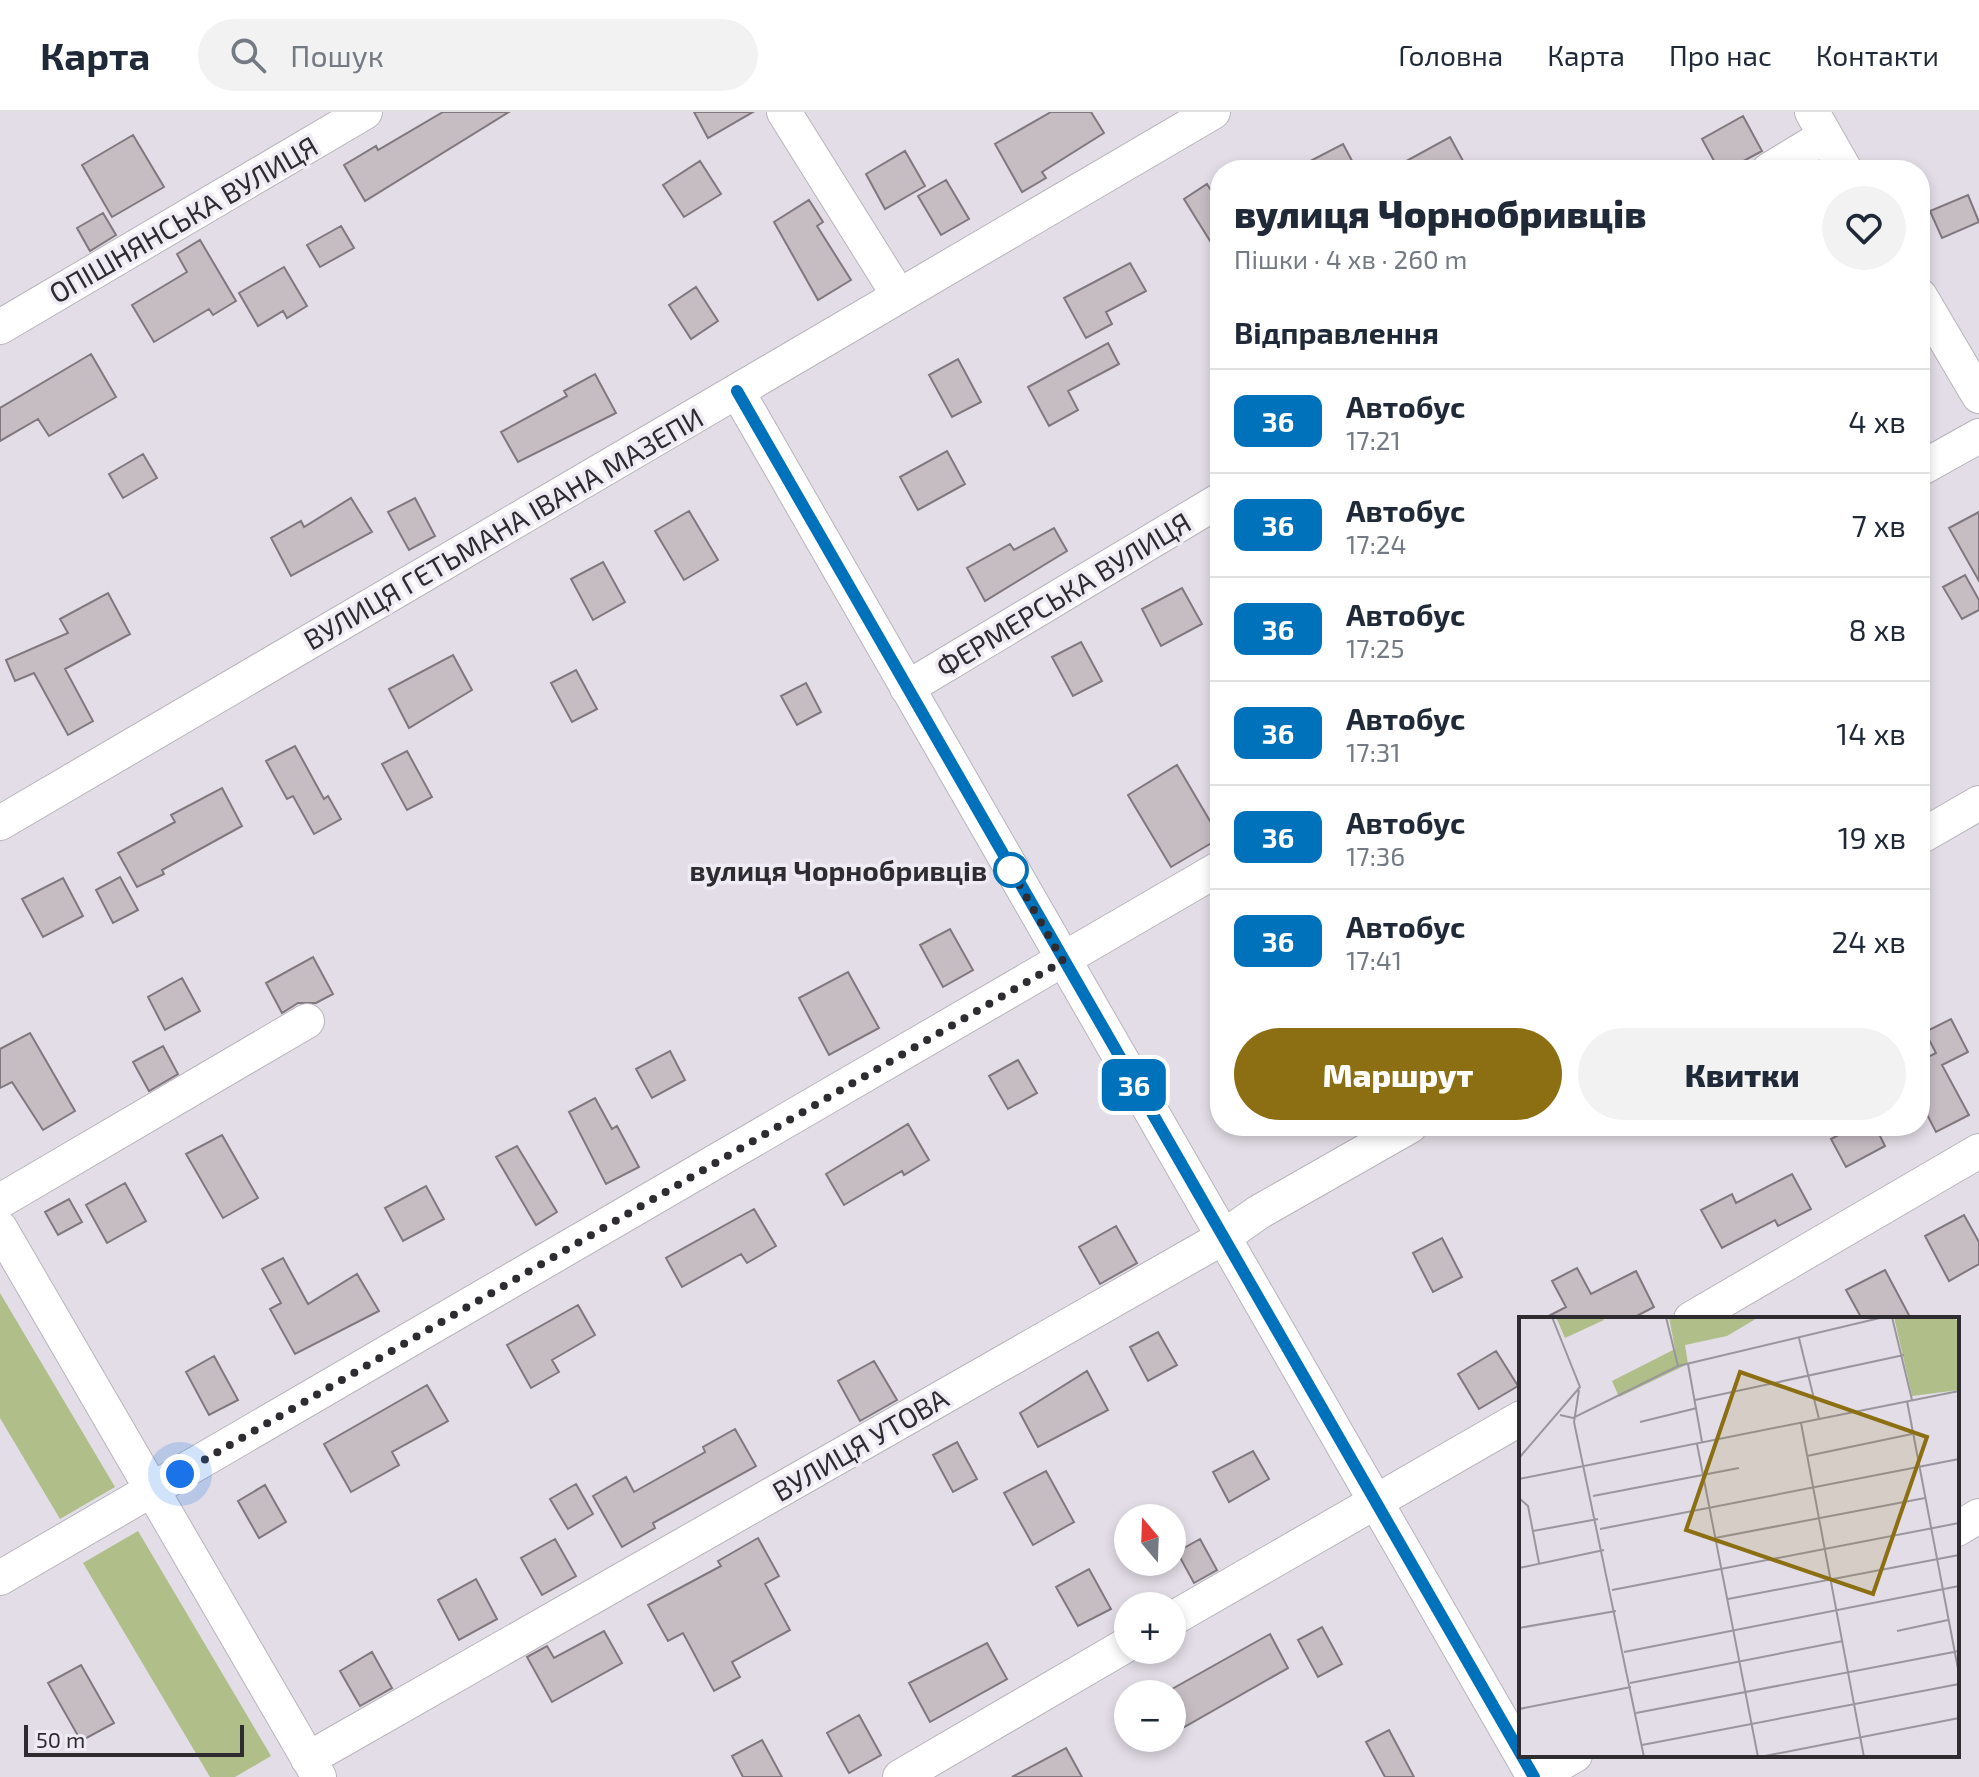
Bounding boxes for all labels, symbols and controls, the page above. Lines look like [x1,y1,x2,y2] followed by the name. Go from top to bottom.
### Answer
[198,19,758,91] search box
[40,32,150,78] text: Карта
[226,33,270,77] icon: search
[290,37,384,73] text: Пошук
[1398,38,1503,72] text: Головна
[1547,38,1625,72] text: Карта
[1669,38,1772,72] text: Про нас
[1816,38,1939,72] text: Контакти
[43,128,323,310] street label: ОПІШНЯНСЬКА ВУЛИЦЯ
[1822,186,1906,270] button: heart
[1234,190,1646,236] text: вулиця Чорнобривців
[1234,243,1467,274] text: Пішки · 4 хв · 260 m
[1234,314,1439,350] text: Відправлення
[1346,388,1465,424] text: Автобус
[297,399,709,657] street label: ВУЛИЦЯ ГЕТЬМАНА ІВАНА МАЗЕПИ
[1848,403,1906,439] text: 4 хв
[1262,404,1294,438] text: 36
[1346,424,1401,455] text: 17:21
[1346,492,1465,528] text: Автобус
[930,504,1196,684] street label: ФЕРМЕРСЬКА ВУЛИЦЯ
[1851,507,1906,543] text: 7 хв
[1262,508,1294,542] text: 36
[1346,528,1406,559] text: 17:24
[1346,596,1465,632] text: Автобус
[1849,611,1906,647] text: 8 хв
[1262,612,1294,646] text: 36
[1346,632,1404,663] text: 17:25
[1346,700,1465,736] text: Автобус
[1836,715,1906,751] text: 14 хв
[1262,716,1294,750] text: 36
[1346,736,1401,767] text: 17:31
[1346,804,1465,840] text: Автобус
[1838,819,1906,855] text: 19 хв
[1262,820,1294,854] text: 36
[1346,840,1405,871] text: 17:36
[690,853,987,887] place label: вулиця Чорнобривців
[994,853,1028,887] marker: вулиця Чорнобривців
[1346,908,1465,944] text: Автобус
[1831,923,1906,959] text: 24 хв
[1262,924,1294,958] text: 36
[1346,944,1402,975] text: 17:41
[1234,1028,1562,1120] button: Маршрут
[1578,1028,1906,1120] button: Квитки
[1098,1059,1170,1111] line badge: 36
[1118,1068,1150,1102] text: 36
[1519,1317,1959,1757] inset map
[766,1380,954,1508] street label: ВУЛИЦЯ УТОВА
[160,1454,200,1494] your location
[1114,1504,1186,1576] north arrow
[1114,1504,1186,1752] map controls
[1114,1592,1186,1664] button: +
[1114,1680,1186,1752] button: −
[24,1721,244,1757] scale bar
[36,1726,85,1752] text: 50 m

